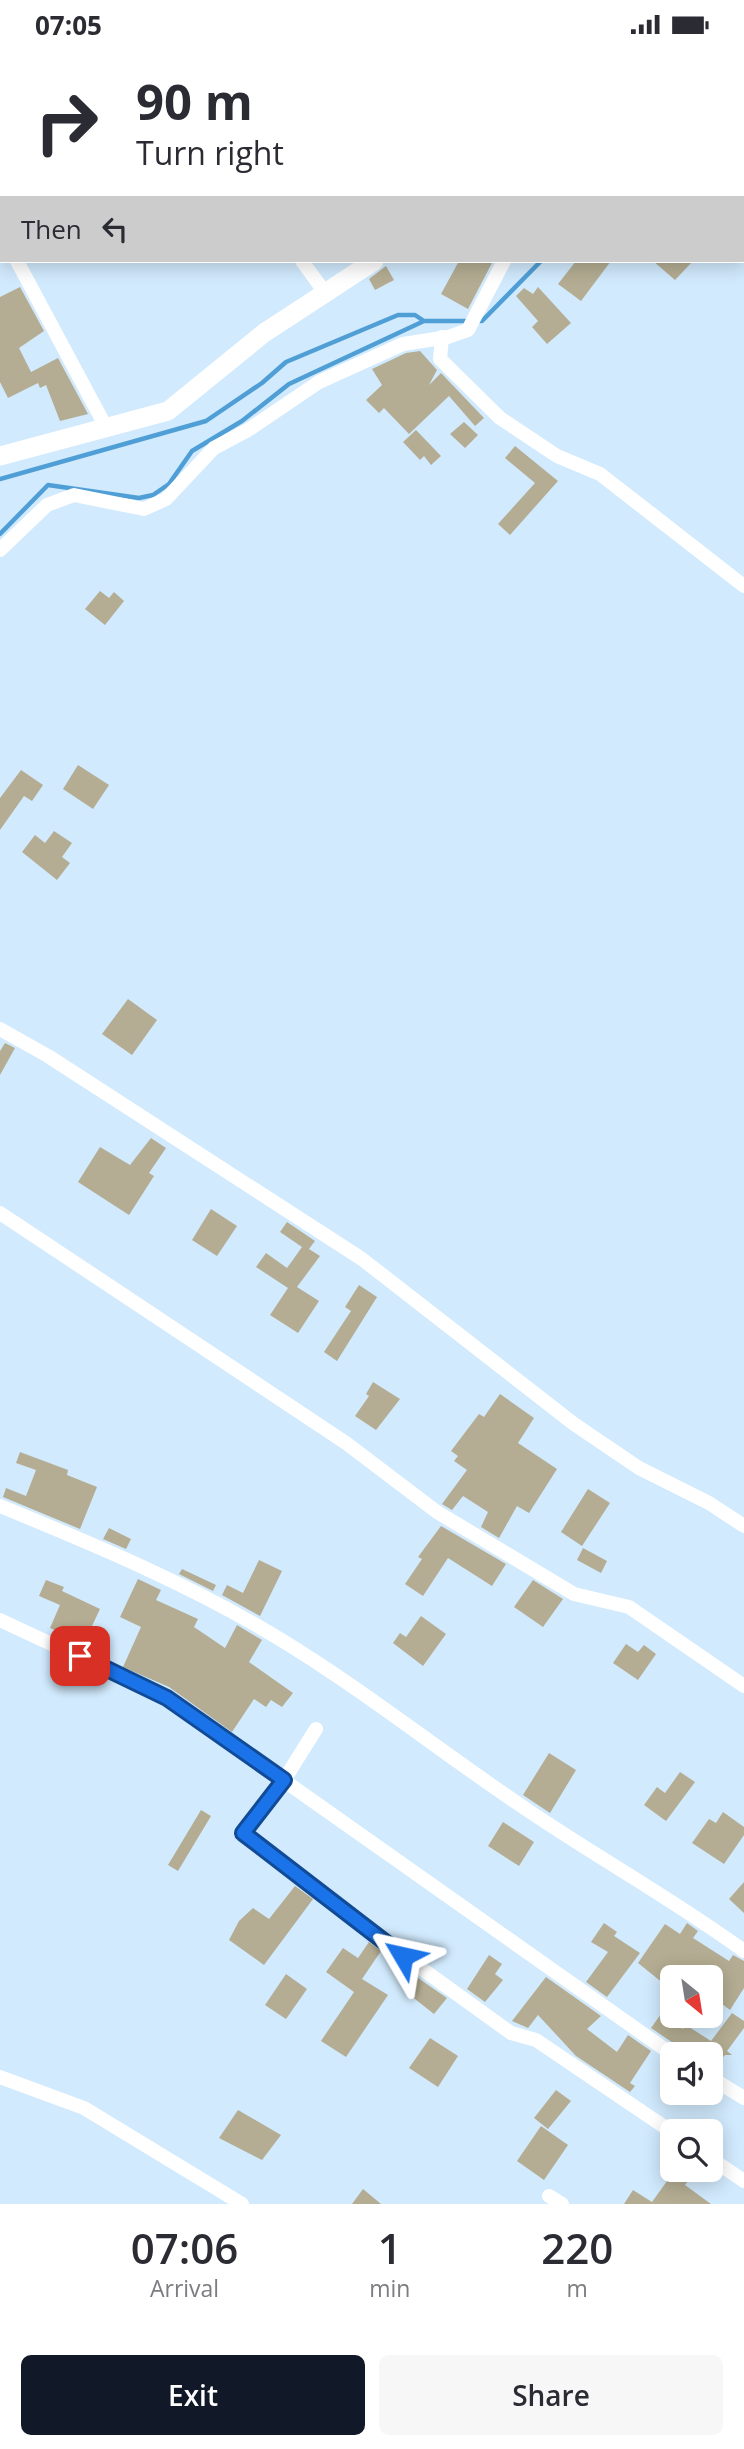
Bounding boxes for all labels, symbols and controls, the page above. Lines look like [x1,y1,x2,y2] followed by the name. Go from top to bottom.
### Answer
[35,7,102,43] text: 07:05
[136,68,253,134] text: 90 m
[21,77,112,168] icon: right
[136,131,284,174] text: Turn right
[96,210,134,248] icon: left
[21,211,82,247] text: Then
[50,1626,110,1686] pin
[61,1637,99,1675] icon: arrive
[366,1919,440,1993] position arrow
[660,1965,723,2028] north arrow
[660,1965,723,2182] map controls
[660,2042,723,2105] button: sound
[660,2119,723,2182] button: search
[131,2219,238,2276] text: 07:06
[378,2219,402,2276] text: 1
[541,2219,613,2276] text: 220
[150,2272,219,2304] text: Arrival
[369,2272,410,2304] text: min
[567,2272,588,2304] text: m
[21,2355,365,2435] button: Exit
[379,2355,723,2435] button: Share

